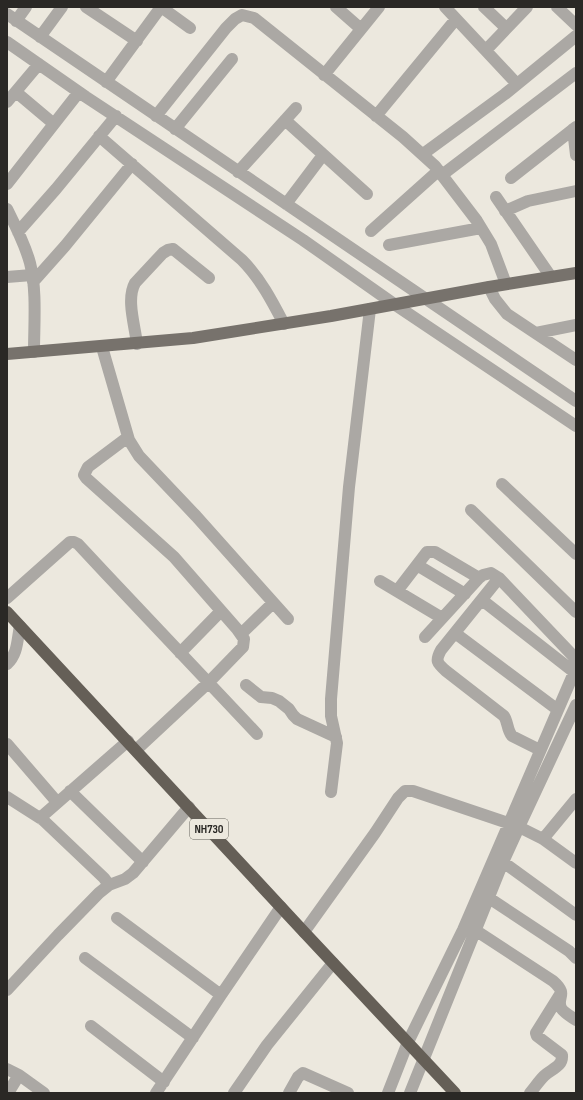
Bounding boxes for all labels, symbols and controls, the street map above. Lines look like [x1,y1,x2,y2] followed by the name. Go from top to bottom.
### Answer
[190,819,228,839] road number: NH730

